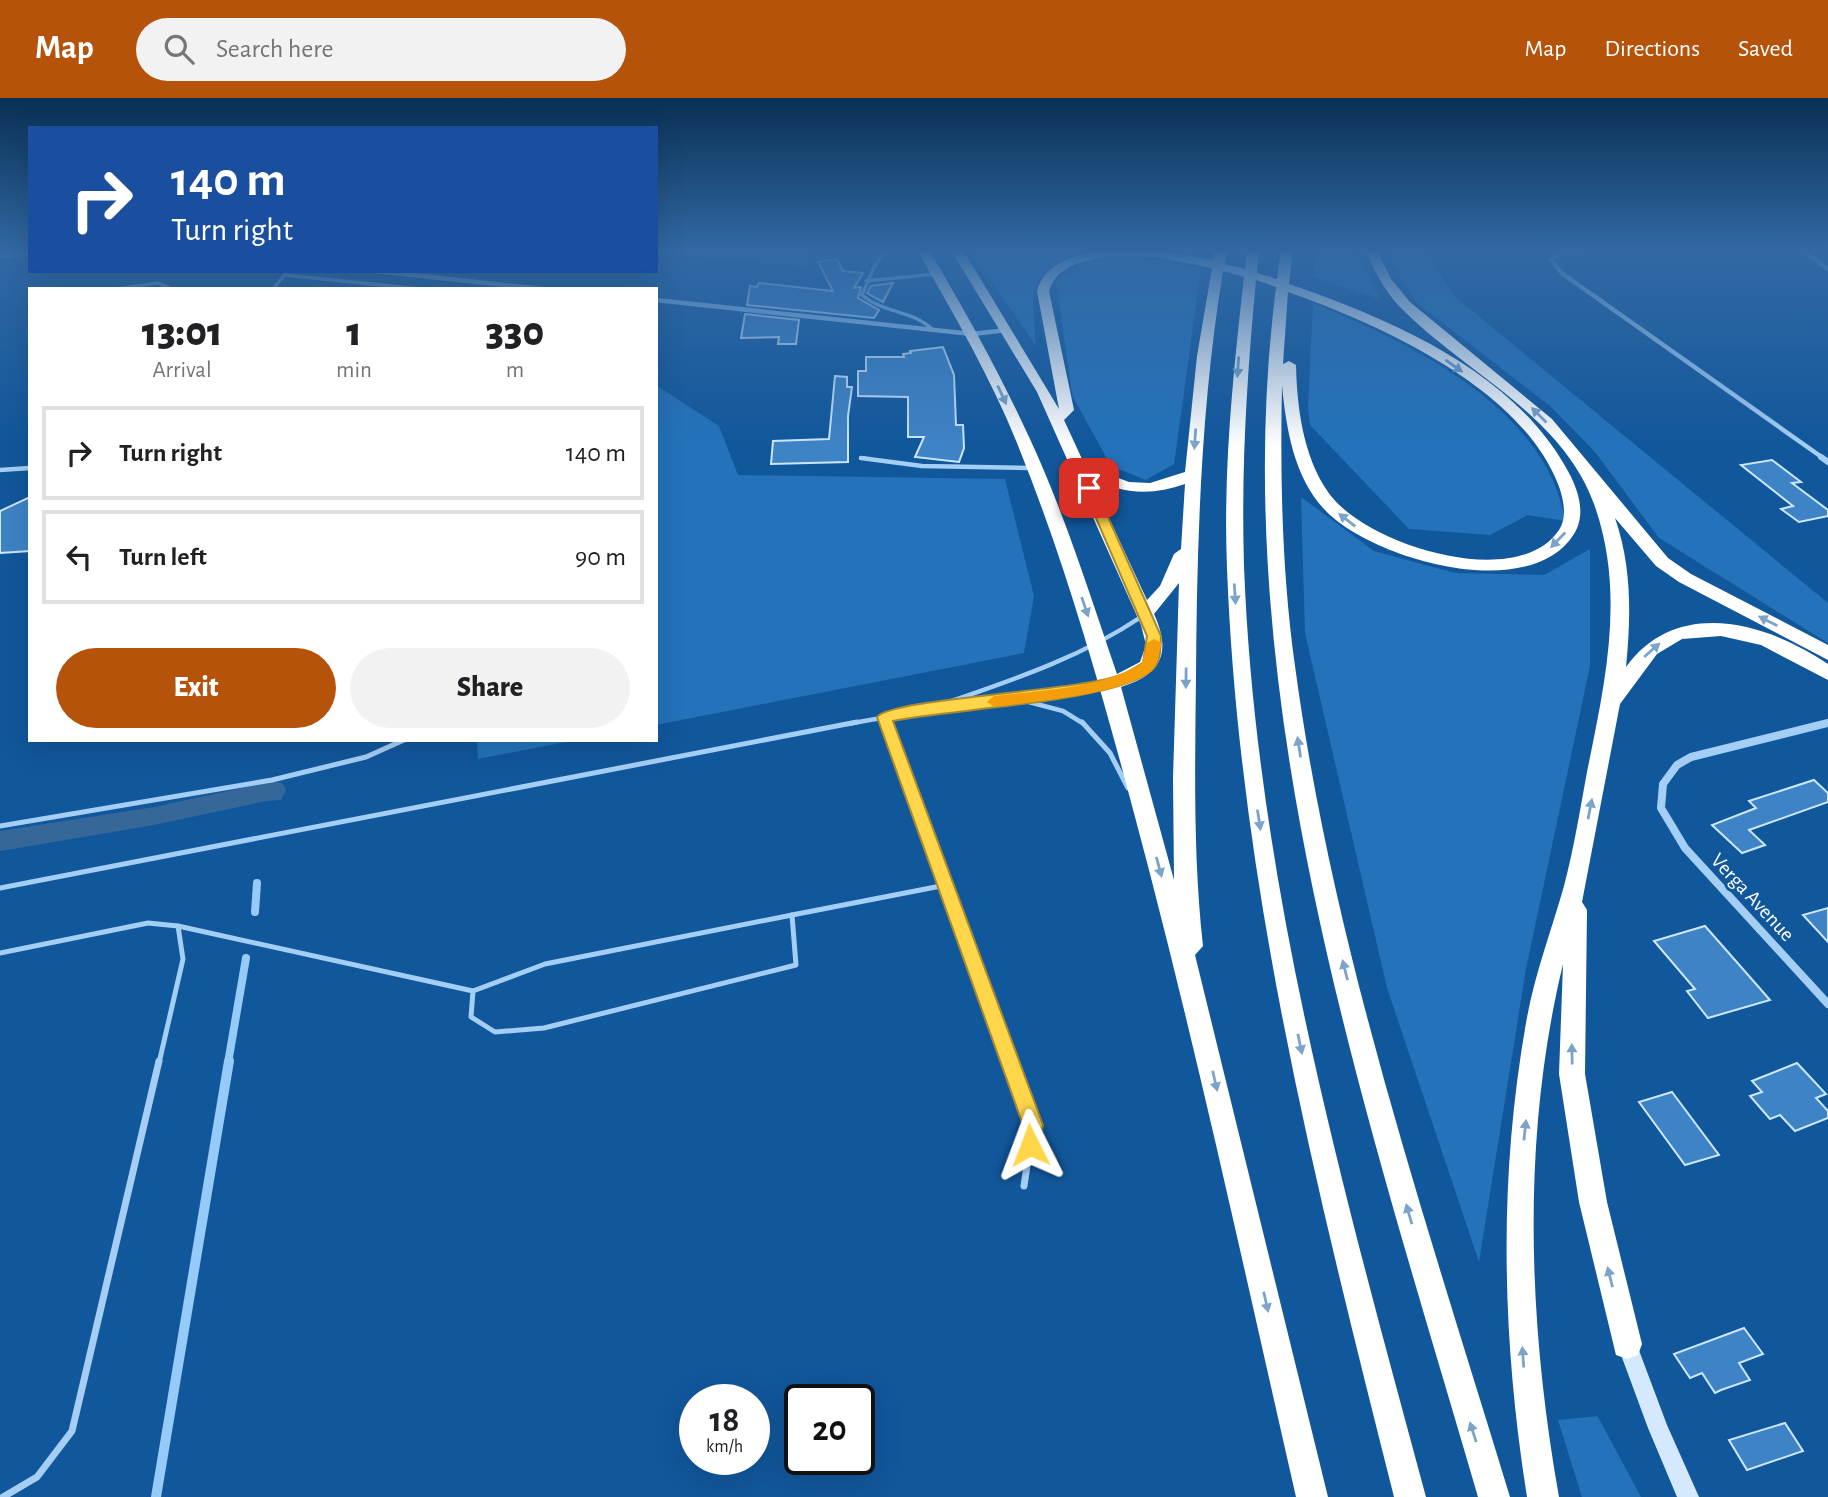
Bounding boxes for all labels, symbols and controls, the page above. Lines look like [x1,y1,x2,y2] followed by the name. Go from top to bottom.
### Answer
[136,18,626,81] search box
[160,30,198,68] icon: search
[35,32,94,65] text: Map
[216,36,334,62] text: Search here
[1524,37,1566,61] text: Map
[1604,37,1700,61] text: Directions
[1738,37,1793,61] text: Saved
[56,154,147,245] icon: right
[171,156,286,205] text: 140 m
[171,214,293,246] text: Turn right
[142,311,222,353] text: 13:01
[346,311,362,353] text: 1
[486,311,544,353] text: 330
[1232,356,1243,378] one-way arrow
[152,359,212,382] text: Arrival
[336,359,372,382] text: min
[506,359,524,382] text: m
[1444,359,1464,372] one-way arrow
[996,385,1008,405] one-way arrow
[1531,406,1548,423] one-way arrow
[1189,428,1200,450] one-way arrow
[60,434,98,472] icon: right
[119,440,222,466] text: Turn right
[566,440,626,466] text: 140 m
[1059,458,1119,518] pin
[1070,469,1108,507] icon: arrive
[1338,513,1356,528] one-way arrow
[1550,532,1566,549] one-way arrow
[60,538,98,576] icon: left
[119,544,207,570] text: Turn left
[575,544,626,570] text: 90 m
[1230,583,1241,605] one-way arrow
[1080,596,1091,617] one-way arrow
[1758,616,1778,627] one-way arrow
[1643,642,1661,658] one-way arrow
[56,648,336,728] button: Exit
[350,648,630,728] button: Share
[1180,667,1191,689] one-way arrow
[1293,736,1304,758] one-way arrow
[1585,798,1596,820] one-way arrow
[1254,809,1265,831] one-way arrow
[1707,849,1798,945] street label: Verga Avenue
[1154,857,1164,878] one-way arrow
[1339,959,1350,981] one-way arrow
[1295,1033,1306,1055] one-way arrow
[1566,1042,1578,1064] one-way arrow
[1209,1070,1220,1092] one-way arrow
[993,1108,1067,1182] position arrow
[1520,1118,1531,1140] one-way arrow
[1403,1203,1413,1224] one-way arrow
[1604,1266,1615,1288] one-way arrow
[1261,1291,1272,1313] one-way arrow
[1517,1346,1528,1368] one-way arrow
[784,1384,875,1475] speed limit sign: 20
[710,1403,739,1438] text: 18
[1468,1421,1478,1442] one-way arrow
[706,1438,743,1456] text: km/h

